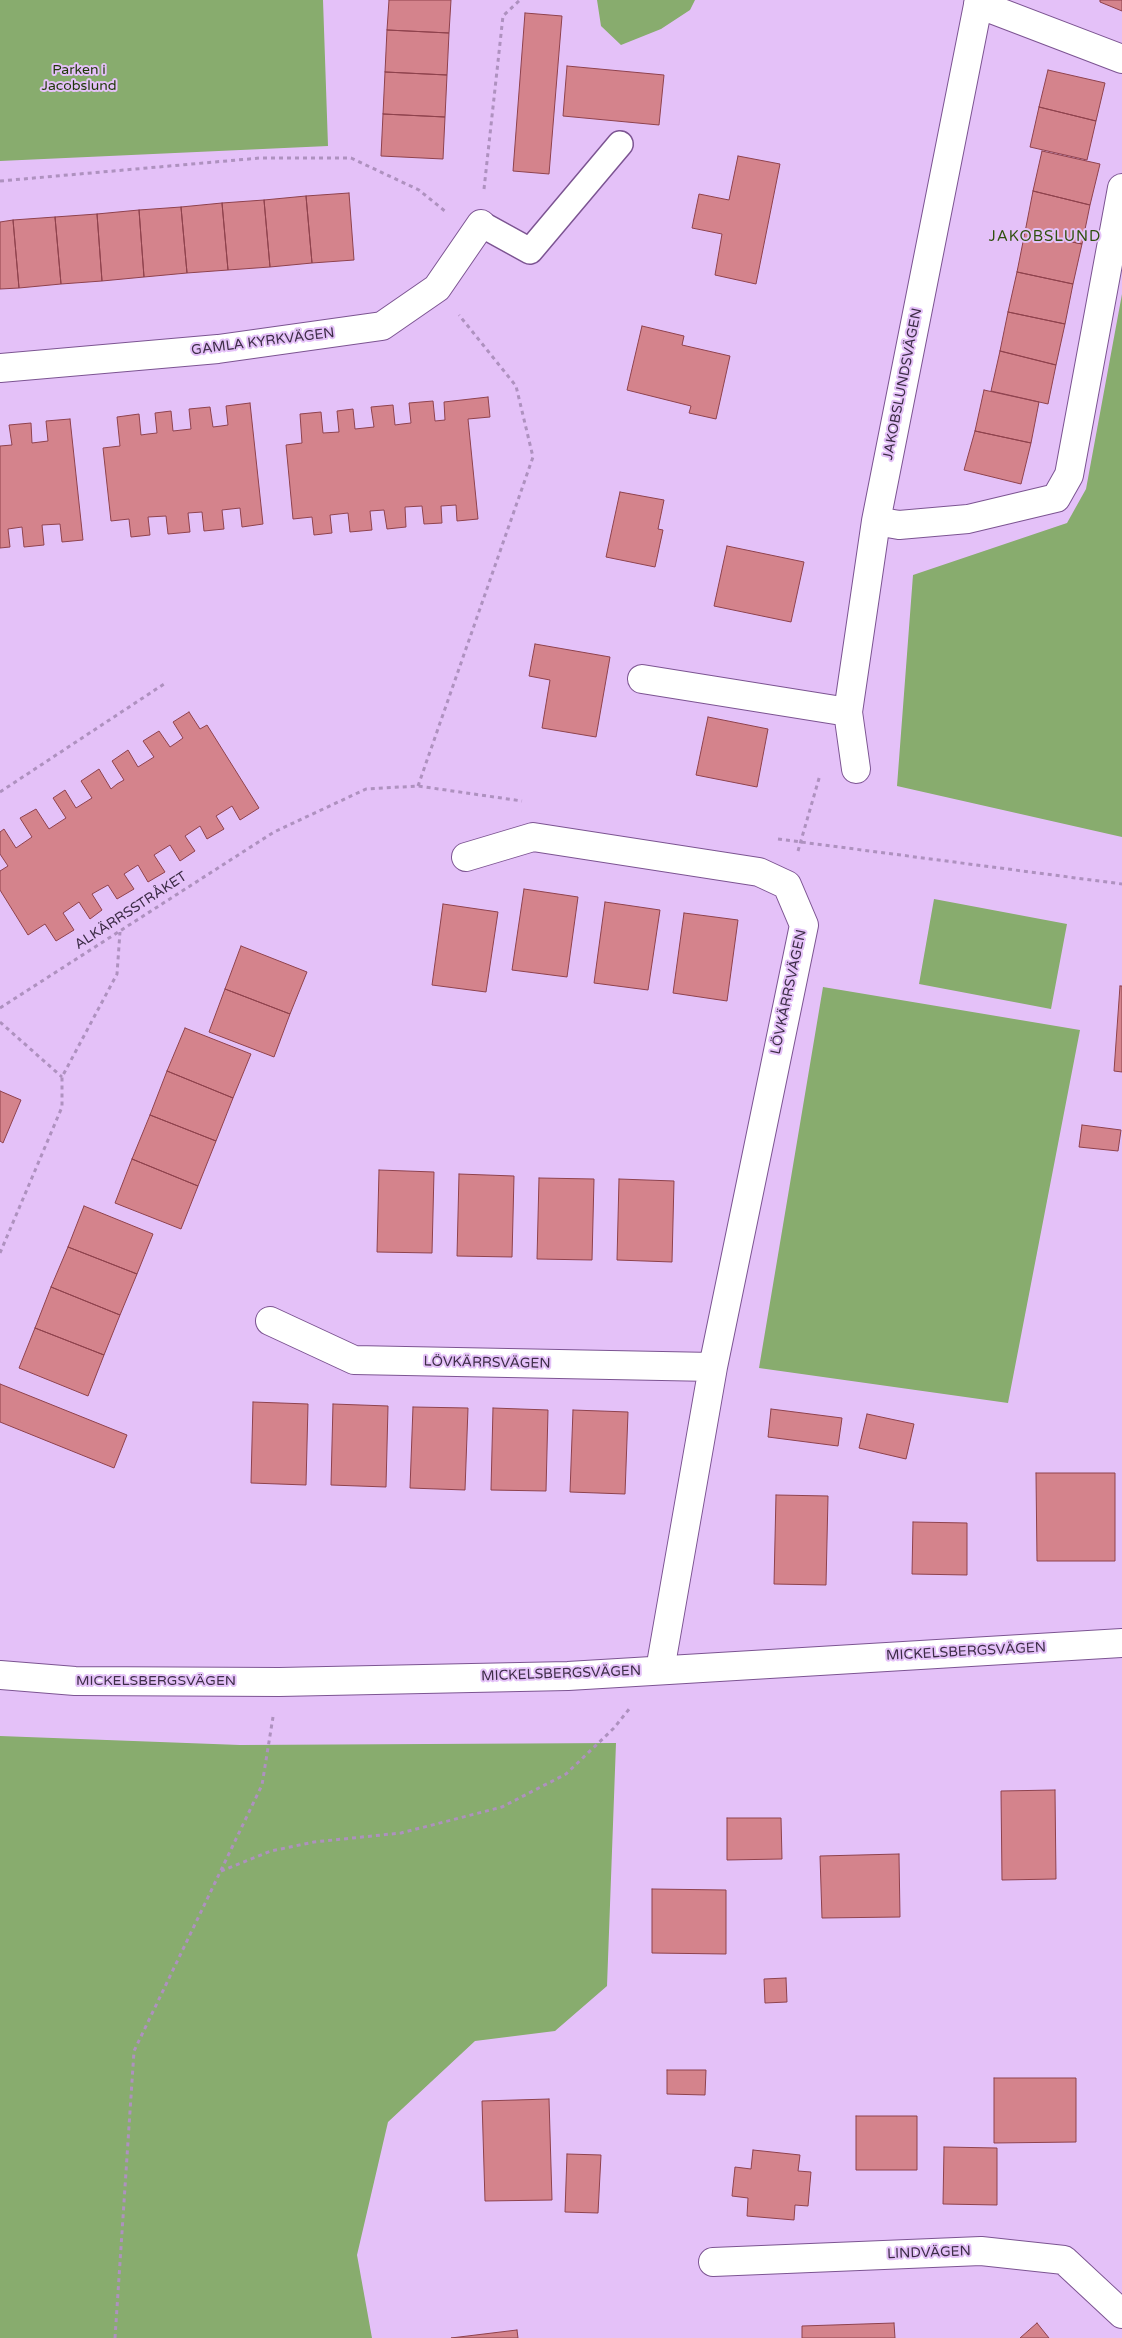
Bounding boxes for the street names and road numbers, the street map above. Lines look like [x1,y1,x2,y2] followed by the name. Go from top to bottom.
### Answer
[880,307,926,461] street label: JAKOBSLUNDSVÄGEN
[190,325,336,359] street label: GAMLA KYRKVÄGEN
[72,868,190,954] street label: ALKÄRRSSTRÅKET
[768,928,810,1056] street label: LÖVKÄRRSVÄGEN
[423,1353,551,1373] street label: LÖVKÄRRSVÄGEN
[886,1639,1046,1665] street label: MICKELSBERGSVÄGEN
[481,1663,641,1685] street label: MICKELSBERGSVÄGEN
[76,1673,236,1689] street label: MICKELSBERGSVÄGEN
[887,2243,971,2263] street label: LINDVÄGEN

